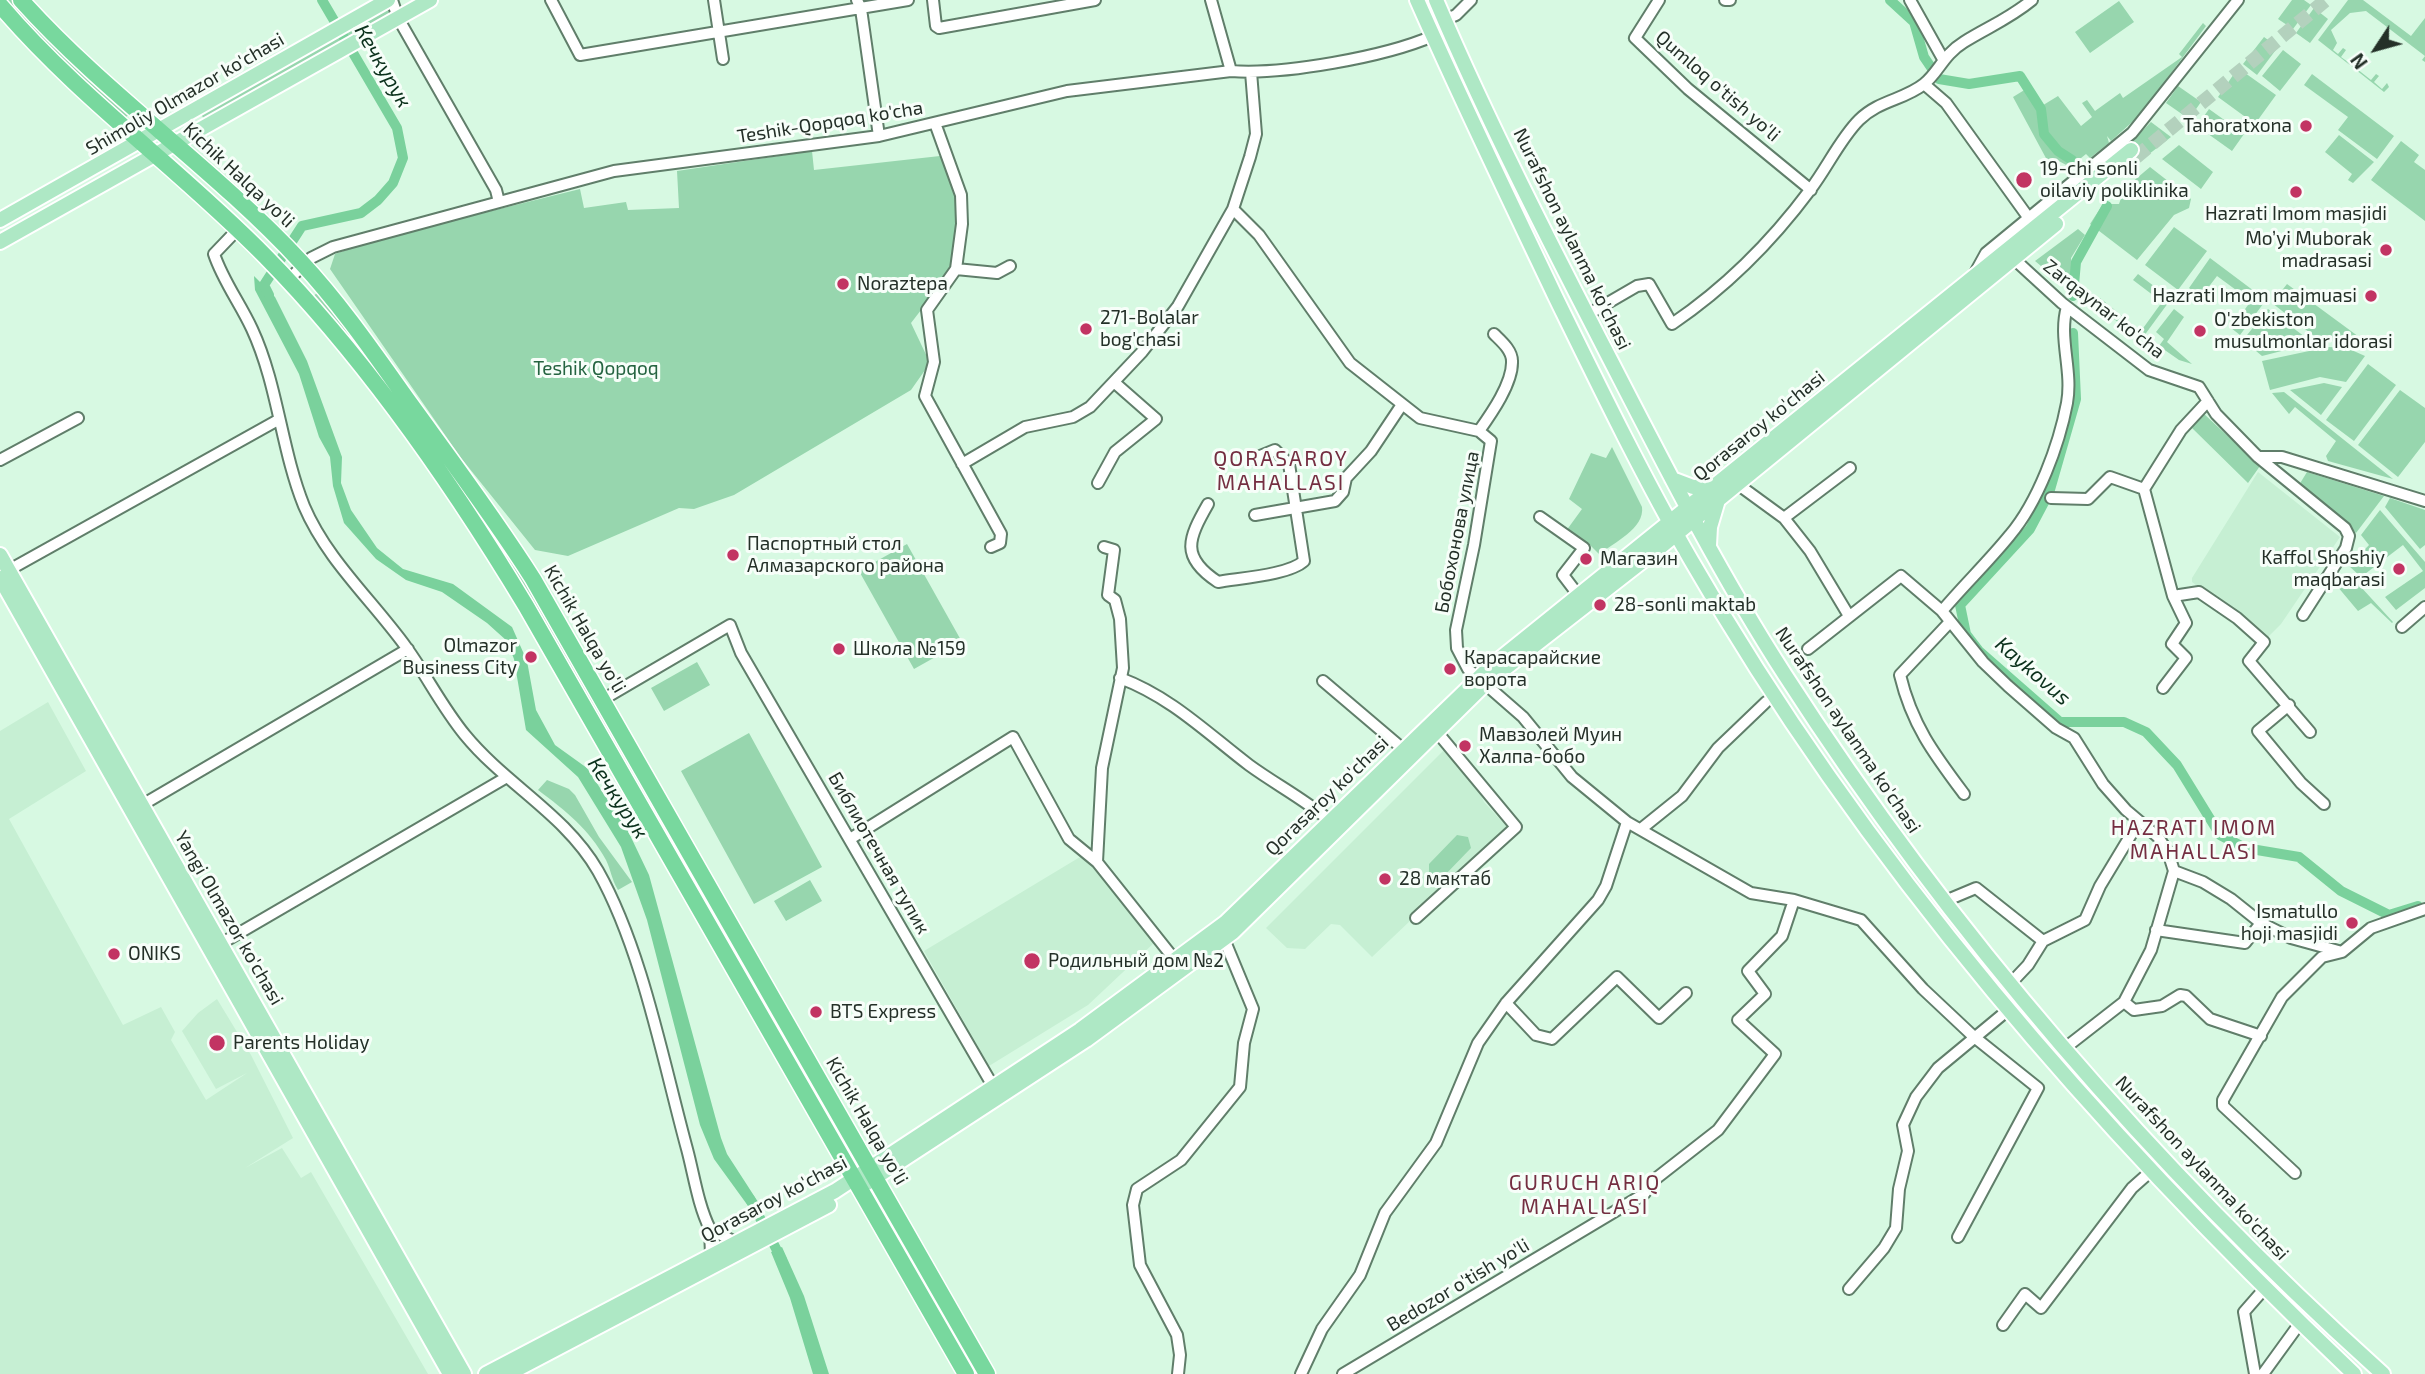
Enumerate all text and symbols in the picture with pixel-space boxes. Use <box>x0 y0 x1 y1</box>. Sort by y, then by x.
north arrow <box>2341 14 2411 84</box>
water label: Кечкурук <box>349 20 417 112</box>
street label: Qumloq o'tish yo'li <box>1651 26 1785 146</box>
street label: Shimoliy Olmazor ko'chasi <box>82 28 288 160</box>
text: N <box>2345 49 2372 74</box>
street label: Teshik-Qopqoq ko'cha <box>736 96 924 148</box>
place label: Tahoratxona <box>2183 115 2292 137</box>
street label: Kichik Halqa yo'li <box>179 118 299 232</box>
marker: Tahoratxona <box>2298 118 2314 134</box>
street label: Nurafshon aylanma ko'chasi <box>1508 124 1636 354</box>
place label: 19-chi sonli oilaviy poliklinika <box>2040 158 2189 202</box>
marker: 19-chi sonli oilaviy poliklinika <box>2014 170 2034 190</box>
marker: Hazrati Imom masjidi <box>2288 184 2304 200</box>
place label: Hazrati Imom masjidi <box>2205 203 2387 225</box>
place label: Mo’yi Muborak madrasasi <box>2245 228 2372 272</box>
marker: Mo’yi Muborak madrasasi <box>2378 242 2394 258</box>
street label: Zarqaynar ko'cha <box>2039 255 2169 363</box>
place label: Noraztepa <box>857 273 948 295</box>
marker: Noraztepa <box>835 276 851 292</box>
place label: Hazrati Imom majmuasi <box>2153 285 2357 307</box>
marker: Hazrati Imom majmuasi <box>2363 288 2379 304</box>
place label: 271-Bolalar bog'chasi <box>1100 307 1199 351</box>
place label: O'zbekiston musulmonlar idorasi <box>2214 309 2393 353</box>
marker: 271-Bolalar bog'chasi <box>1078 321 1094 337</box>
marker: O'zbekiston musulmonlar idorasi <box>2192 323 2208 339</box>
park label: Teshik Qopqoq <box>533 358 659 380</box>
street label: Qorasaroy ko'chasi <box>1689 366 1829 486</box>
district label: QORASAROY MAHALLASI <box>1214 446 1348 496</box>
street label: Бобохонова улица <box>1430 449 1484 615</box>
place label: Паспортный стол Алмазарского района <box>747 533 944 577</box>
marker: Паспортный стол Алмазарского района <box>725 547 741 563</box>
place label: Kaffol Shoshiy maqbarasi <box>2261 547 2385 591</box>
place label: Магазин <box>1600 548 1678 570</box>
marker: Магазин <box>1578 551 1594 567</box>
street label: Kichik Halqa yo'li <box>539 561 631 697</box>
marker: Kaffol Shoshiy maqbarasi <box>2391 561 2407 577</box>
place label: 28-sonli maktab <box>1614 594 1756 616</box>
marker: 28-sonli maktab <box>1592 597 1608 613</box>
street label: Nurafshon aylanma ko'chasi <box>1770 623 1926 837</box>
water label: Kaykovus <box>1990 631 2076 711</box>
place label: Olmazor Business City <box>402 635 517 679</box>
place label: Школа №159 <box>853 638 966 660</box>
marker: Школа №159 <box>831 641 847 657</box>
place label: Карасарайские ворота <box>1464 647 1601 691</box>
marker: Olmazor Business City <box>523 649 539 665</box>
marker: Карасарайские ворота <box>1442 661 1458 677</box>
place label: Мавзолей Муин Халпа-бобо <box>1479 724 1622 768</box>
street label: Qorasaroy ko'chasi <box>1261 731 1393 861</box>
marker: Мавзолей Муин Халпа-бобо <box>1457 738 1473 754</box>
water label: Кечкурук <box>582 753 654 843</box>
street label: Библиотечная тупик <box>823 768 935 938</box>
district label: HAZRATI IMOM MAHALLASI <box>2112 815 2276 865</box>
street label: Yangi Olmazor ko'chasi <box>170 827 288 1009</box>
place label: 28 мактаб <box>1399 868 1491 890</box>
marker: 28 мактаб <box>1377 871 1393 887</box>
place label: Ismatullo hoji masjidi <box>2241 901 2338 945</box>
marker: Ismatullo hoji masjidi <box>2344 915 2360 931</box>
place label: ONIKS <box>128 943 181 965</box>
marker: ONIKS <box>106 946 122 962</box>
place label: Родильный дом №2 <box>1048 950 1224 972</box>
marker: Родильный дом №2 <box>1022 951 1042 971</box>
place label: BTS Express <box>830 1001 936 1023</box>
marker: BTS Express <box>808 1004 824 1020</box>
place label: Parents Holiday <box>233 1032 370 1054</box>
marker: Parents Holiday <box>207 1033 227 1053</box>
street label: Kichik Halqa yo'li <box>821 1053 913 1189</box>
street label: Nurafshon aylanma ko'chasi <box>2111 1071 2293 1265</box>
street label: Qorasaroy ko'chasi <box>697 1151 851 1247</box>
district label: GURUCH ARIQ MAHALLASI <box>1510 1170 1660 1220</box>
street label: Bedozor o'tish yo'li <box>1383 1234 1533 1336</box>

